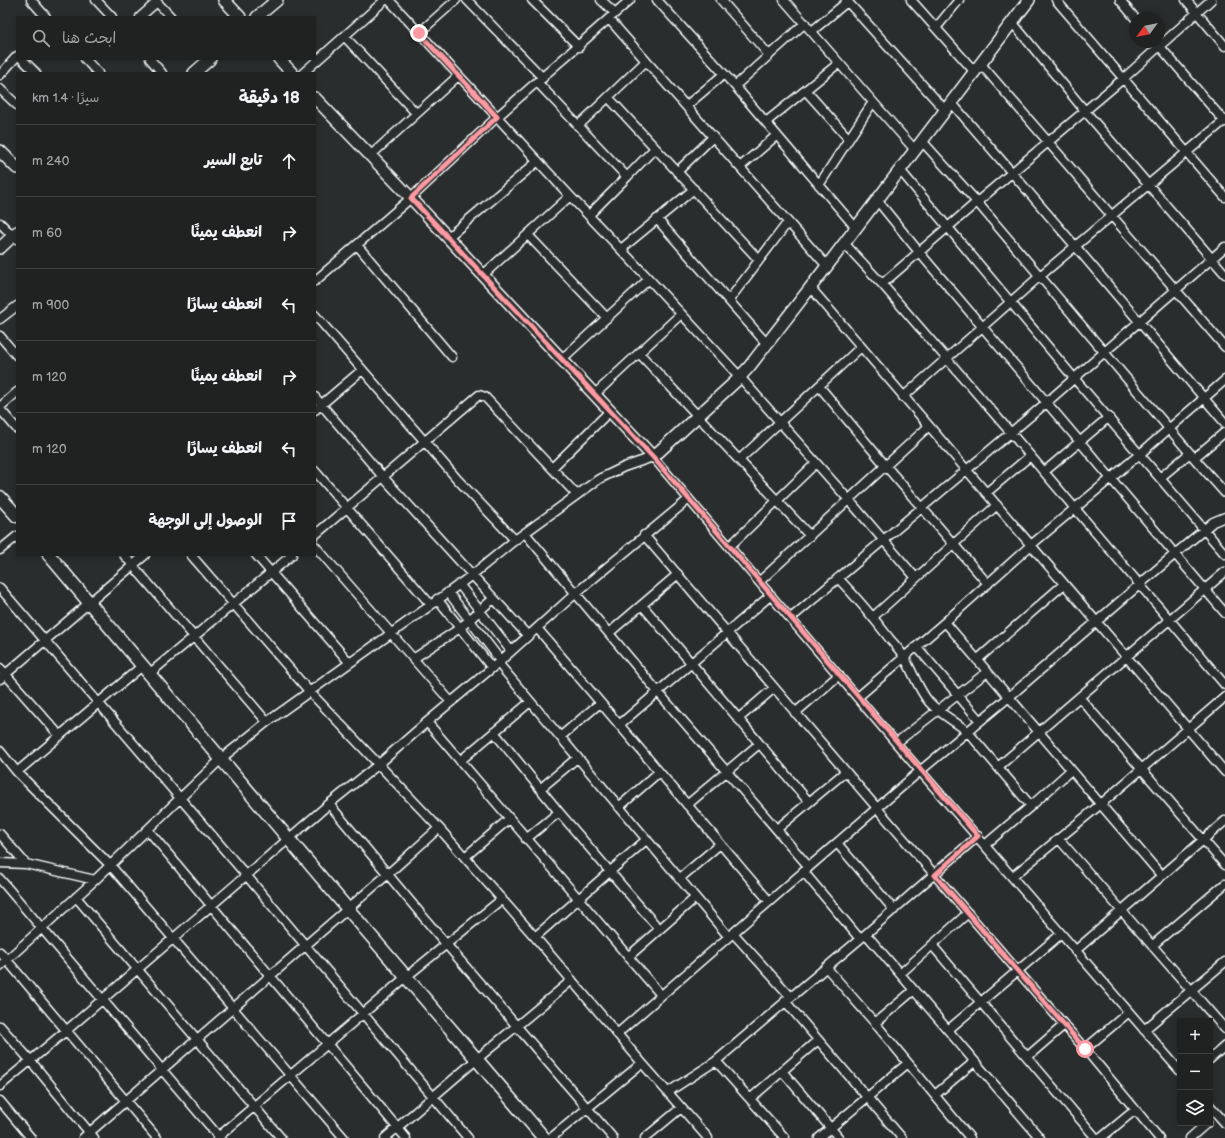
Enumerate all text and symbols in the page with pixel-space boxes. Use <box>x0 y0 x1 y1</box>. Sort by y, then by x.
north arrow <box>1129 12 1165 48</box>
search box <box>16 16 316 60</box>
route end <box>410 24 428 42</box>
icon: search <box>30 27 52 49</box>
text: ابحث هنا <box>62 29 116 48</box>
text: 18 دقيقة <box>239 88 300 108</box>
text: سيرًا · 1.4 km <box>32 90 99 106</box>
icon: ahead <box>278 150 300 172</box>
text: تابع السير <box>204 151 262 170</box>
text: 240 m <box>32 153 69 169</box>
icon: right <box>278 222 300 244</box>
text: انعطف يمينًا <box>191 223 262 242</box>
text: 60 m <box>32 225 62 241</box>
icon: left <box>278 294 300 316</box>
text: انعطف يسارًا <box>187 295 262 314</box>
text: 900 m <box>32 297 69 313</box>
icon: right <box>278 366 300 388</box>
text: انعطف يمينًا <box>191 367 262 386</box>
text: 120 m <box>32 369 67 385</box>
icon: left <box>278 438 300 460</box>
text: انعطف يسارًا <box>187 439 262 458</box>
text: 120 m <box>32 441 67 457</box>
icon: arrive <box>278 510 300 532</box>
text: الوصول إلى الوجهة <box>148 511 262 530</box>
map controls <box>1177 1018 1213 1126</box>
button: + <box>1177 1018 1213 1054</box>
route start <box>1076 1040 1094 1058</box>
button: − <box>1177 1054 1213 1090</box>
button: layers <box>1177 1090 1213 1126</box>

